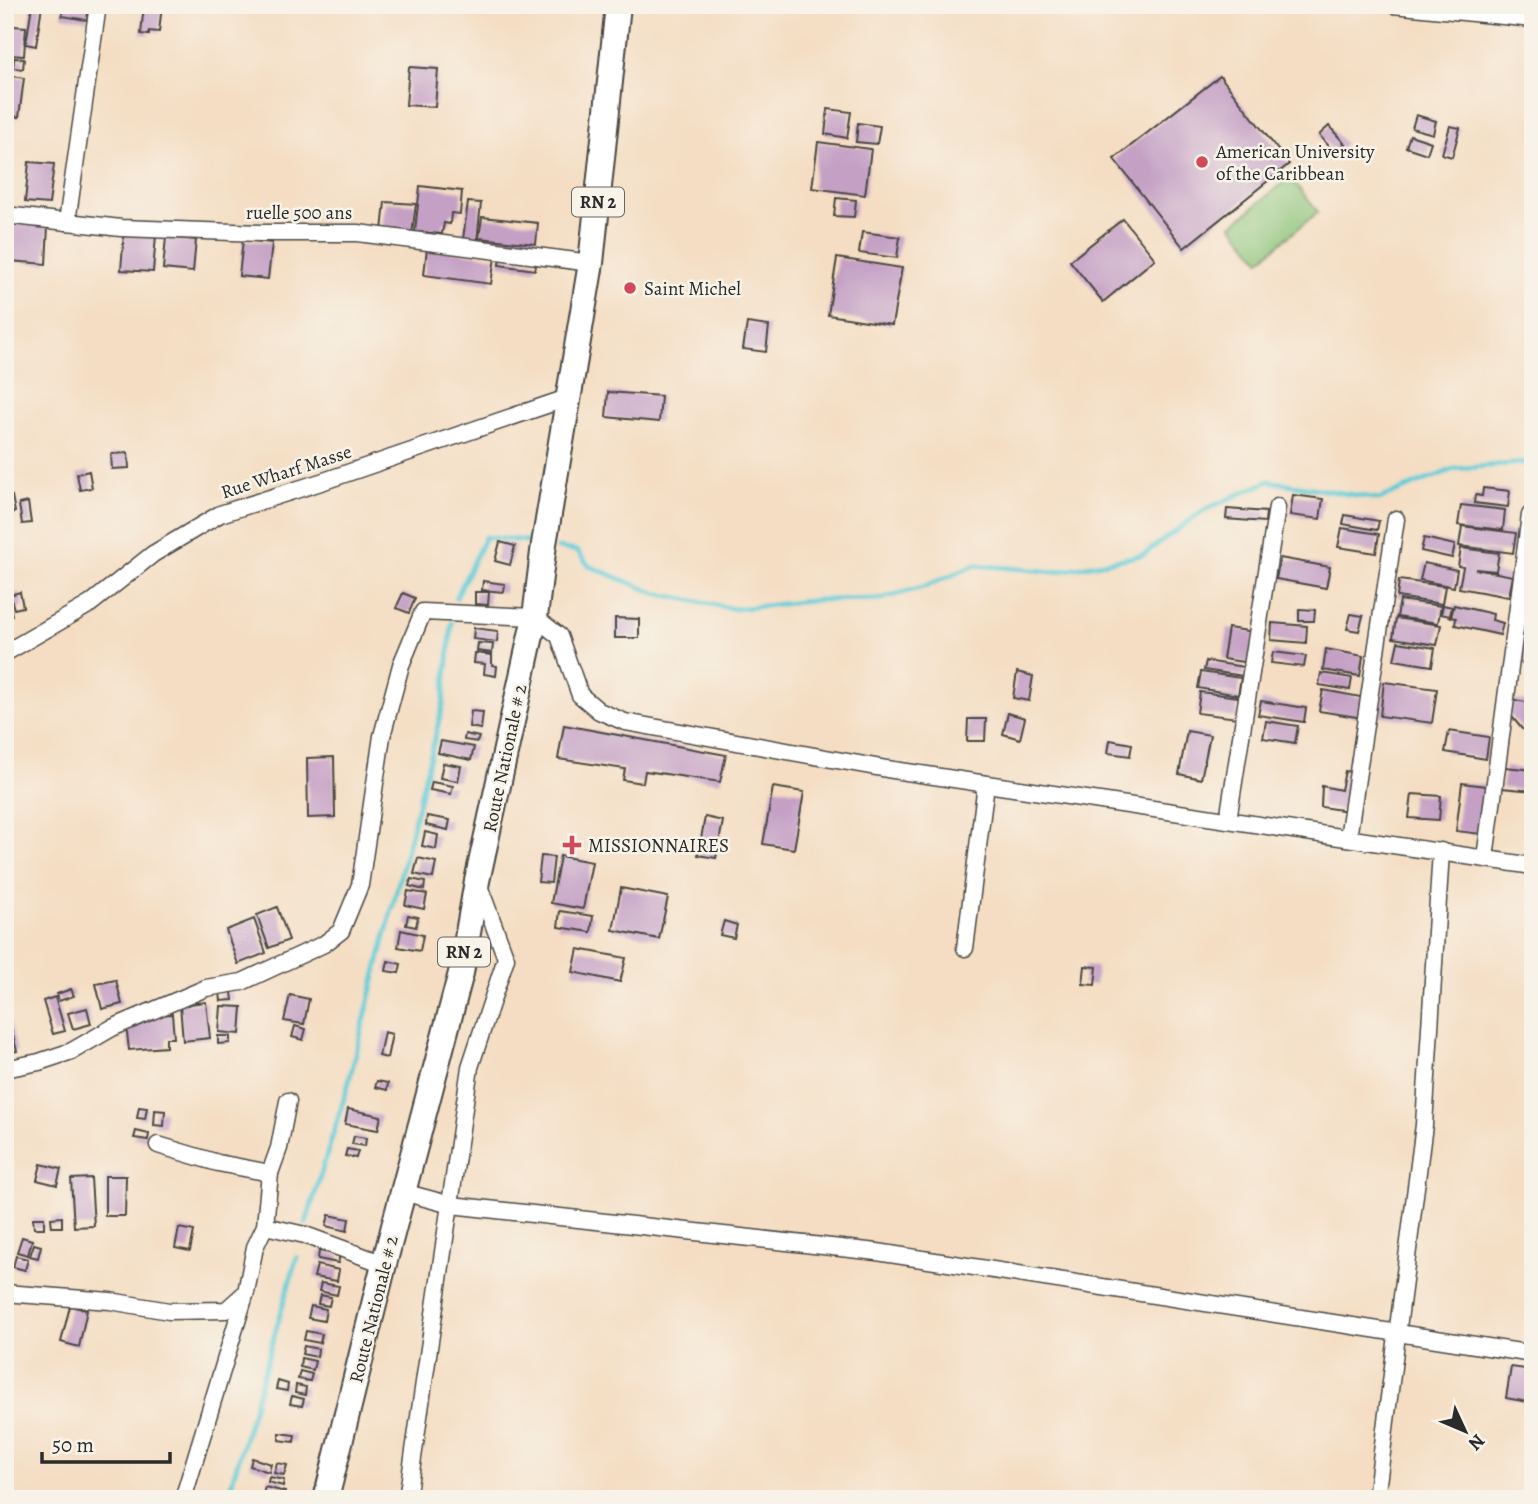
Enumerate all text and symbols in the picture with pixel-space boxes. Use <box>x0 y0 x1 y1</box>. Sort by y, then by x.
place label: American University of the Caribbean <box>1215 139 1375 187</box>
marker: American University of the Caribbean <box>1194 154 1210 170</box>
road number: RN 2 <box>572 188 624 216</box>
street label: ruelle 500 ans <box>246 200 352 226</box>
place label: Saint Michel <box>644 276 741 302</box>
marker: Saint Michel <box>622 280 638 296</box>
street label: Rue Wharf Masse <box>218 439 355 505</box>
street label: Route Nationale # 2 <box>477 682 533 835</box>
place label: MISSIONNAIRES <box>588 833 729 859</box>
marker: MISSIONNAIRES <box>562 835 582 855</box>
road number: RN 2 <box>438 937 490 967</box>
street label: Route Nationale # 2 <box>343 1233 405 1386</box>
north arrow <box>1430 1396 1500 1466</box>
scale bar <box>42 1420 170 1464</box>
text: N <box>1462 1428 1491 1456</box>
text: 50 m <box>52 1431 94 1459</box>

